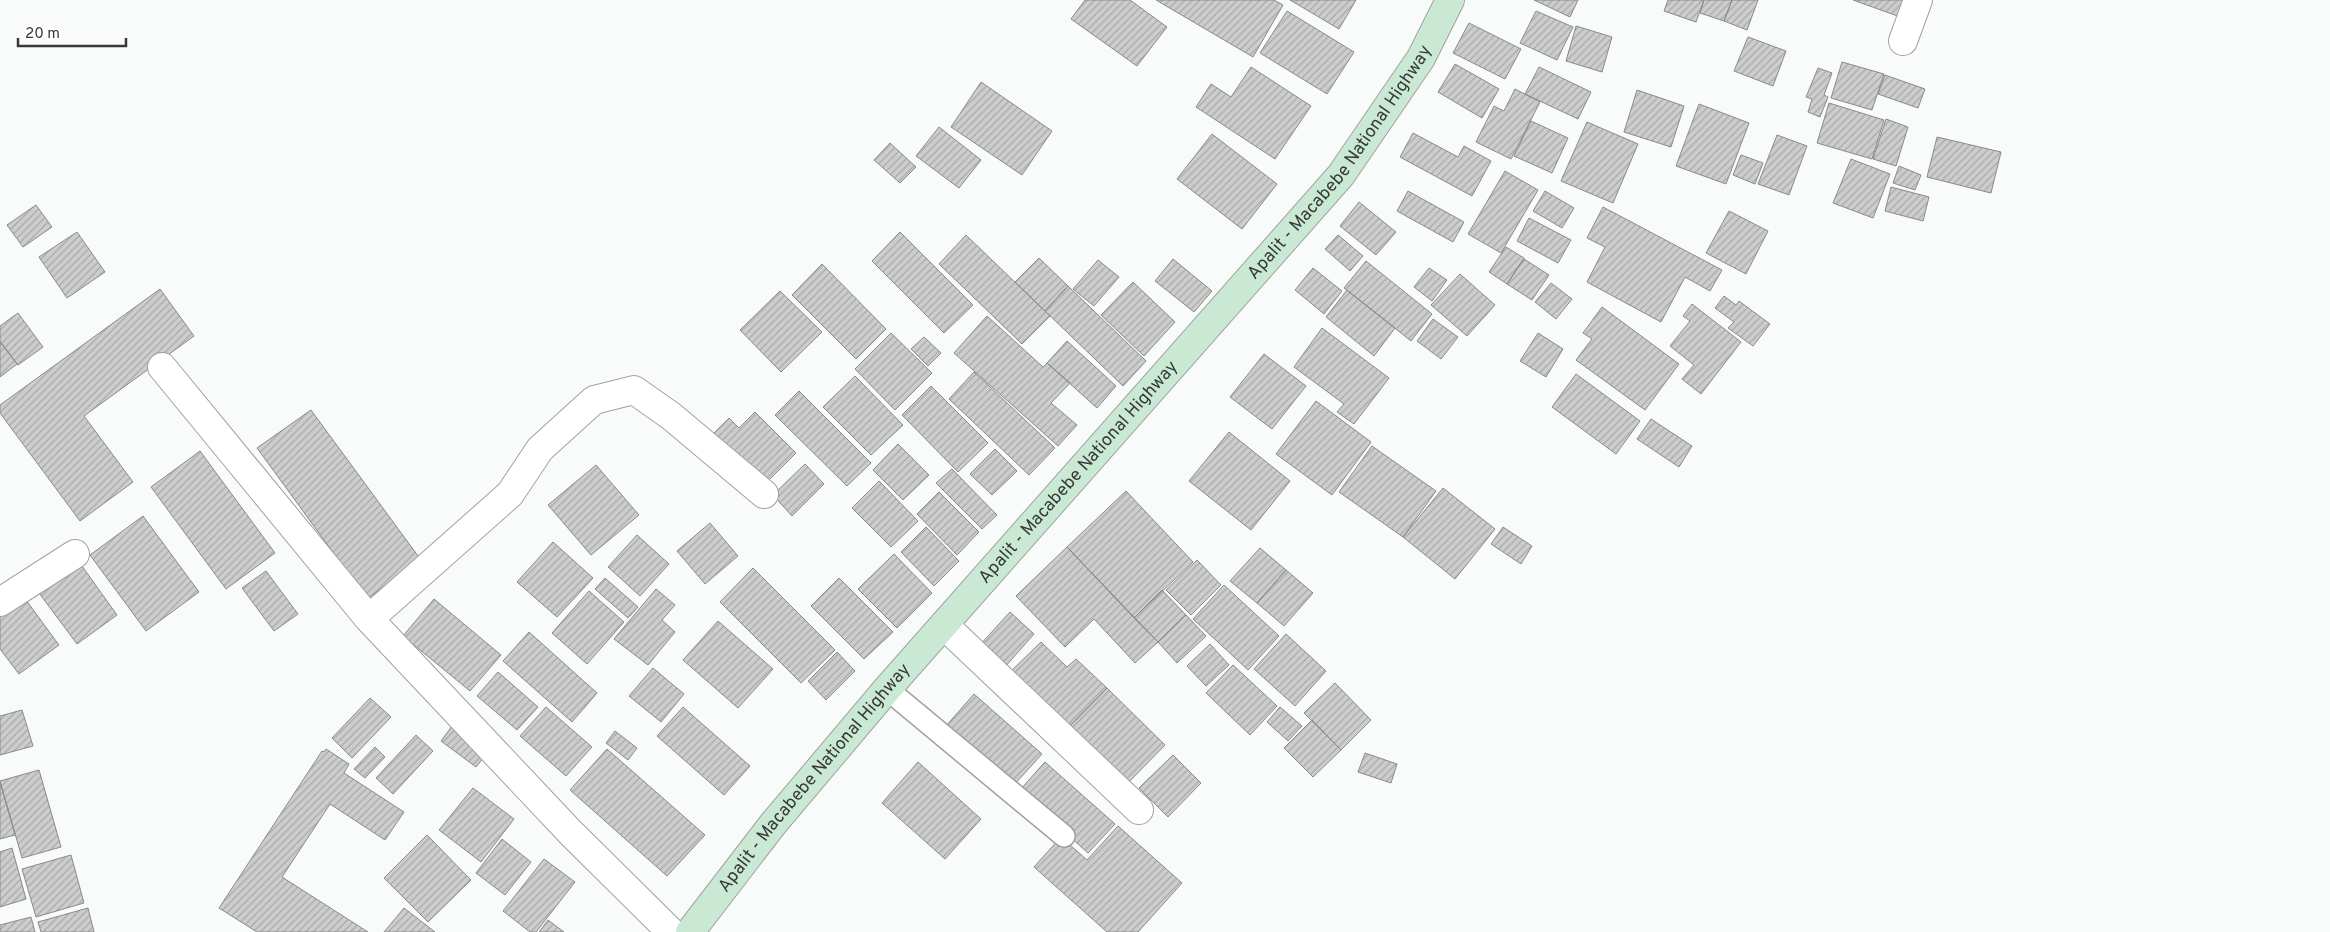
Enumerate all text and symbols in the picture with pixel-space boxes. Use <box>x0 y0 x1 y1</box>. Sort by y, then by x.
scale bar <box>18 15 125 47</box>
text: 20 m <box>25 25 60 44</box>
street label: Apalit - Macabebe National Highway <box>1242 41 1437 284</box>
street label: Apalit - Macabebe National Highway <box>974 356 1183 589</box>
street label: Apalit - Macabebe National Highway <box>713 659 916 897</box>

